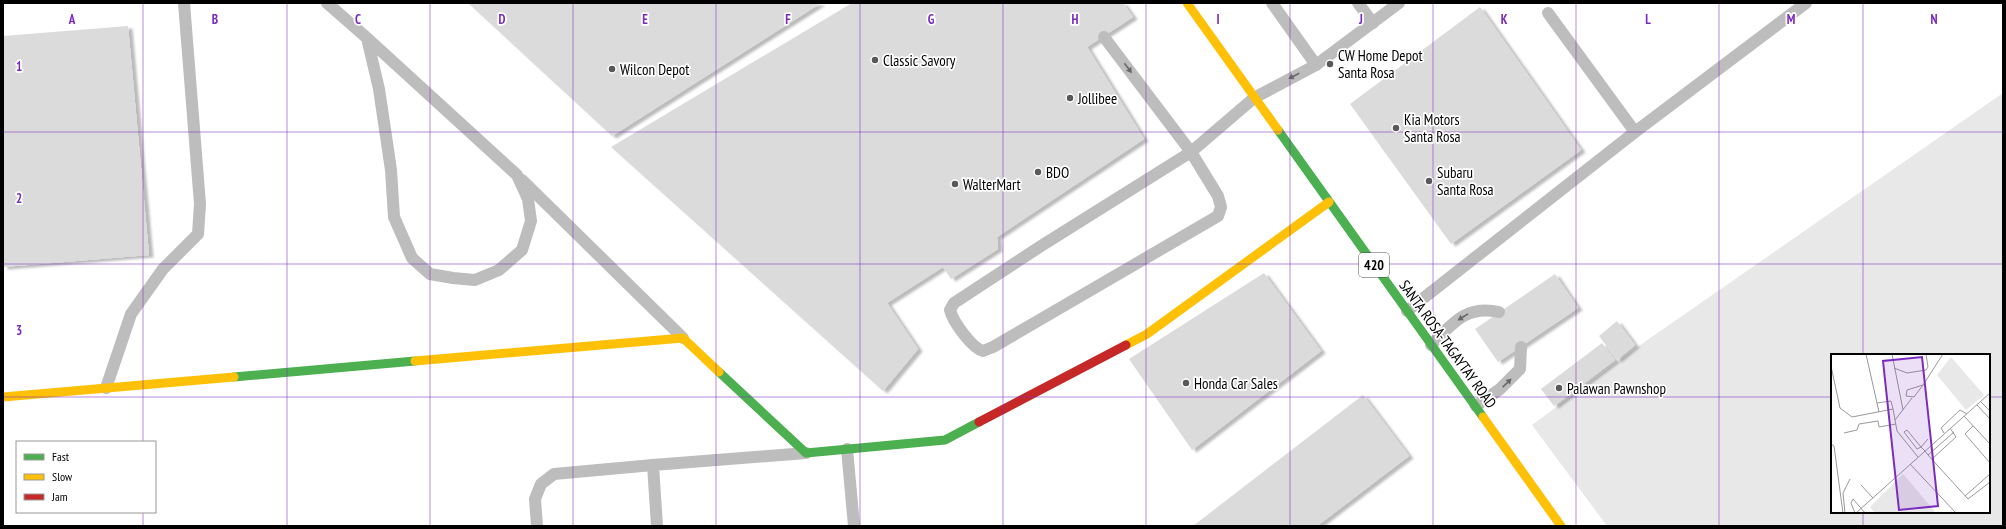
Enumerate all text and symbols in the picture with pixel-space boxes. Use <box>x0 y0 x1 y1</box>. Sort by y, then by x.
text: A <box>68 11 76 28</box>
text: B <box>212 11 218 28</box>
text: C <box>355 11 361 28</box>
text: D <box>499 11 506 28</box>
text: E <box>642 11 648 28</box>
text: F <box>785 11 791 28</box>
text: G <box>928 11 935 28</box>
text: H <box>1072 11 1079 28</box>
text: I <box>1216 11 1220 28</box>
text: J <box>1358 11 1363 28</box>
text: K <box>1501 11 1508 28</box>
text: L <box>1645 11 1651 28</box>
text: M <box>1787 11 1796 28</box>
text: N <box>1930 11 1938 28</box>
place label: CW Home Depot Santa Rosa <box>1338 46 1423 82</box>
place label: Classic Savory <box>883 51 956 70</box>
marker: Classic Savory <box>870 55 880 65</box>
text: 1 <box>16 58 22 75</box>
marker: CW Home Depot Santa Rosa <box>1325 59 1335 69</box>
place label: Wilcon Depot <box>620 60 689 79</box>
one-way arrow <box>1123 62 1132 73</box>
marker: Wilcon Depot <box>607 64 617 74</box>
one-way arrow <box>1288 73 1300 80</box>
place label: Jollibee <box>1077 89 1117 108</box>
marker: Jollibee <box>1065 93 1075 103</box>
place label: Kia Motors Santa Rosa <box>1404 110 1460 146</box>
marker: Kia Motors Santa Rosa <box>1391 123 1401 133</box>
place label: BDO <box>1046 163 1069 182</box>
place label: Subaru Santa Rosa <box>1437 163 1493 199</box>
marker: BDO <box>1033 167 1043 177</box>
place label: WalterMart <box>963 175 1021 194</box>
marker: Subaru Santa Rosa <box>1424 176 1434 186</box>
marker: WalterMart <box>950 179 960 189</box>
text: 2 <box>16 190 22 207</box>
road number: 420 <box>1359 253 1389 277</box>
street label: SANTA ROSA-TAGAYTAY ROAD <box>1395 276 1501 412</box>
one-way arrow <box>1458 313 1468 321</box>
text: 3 <box>16 322 22 339</box>
inset map <box>1831 354 1990 513</box>
place label: Honda Car Sales <box>1194 374 1278 393</box>
marker: Honda Car Sales <box>1181 378 1191 388</box>
one-way arrow <box>1502 378 1512 387</box>
place label: Palawan Pawnshop <box>1567 379 1666 398</box>
marker: Palawan Pawnshop <box>1554 383 1564 393</box>
legend <box>16 441 156 513</box>
text: Fast <box>52 449 70 464</box>
text: Slow <box>52 469 73 484</box>
text: Jam <box>51 489 68 504</box>

